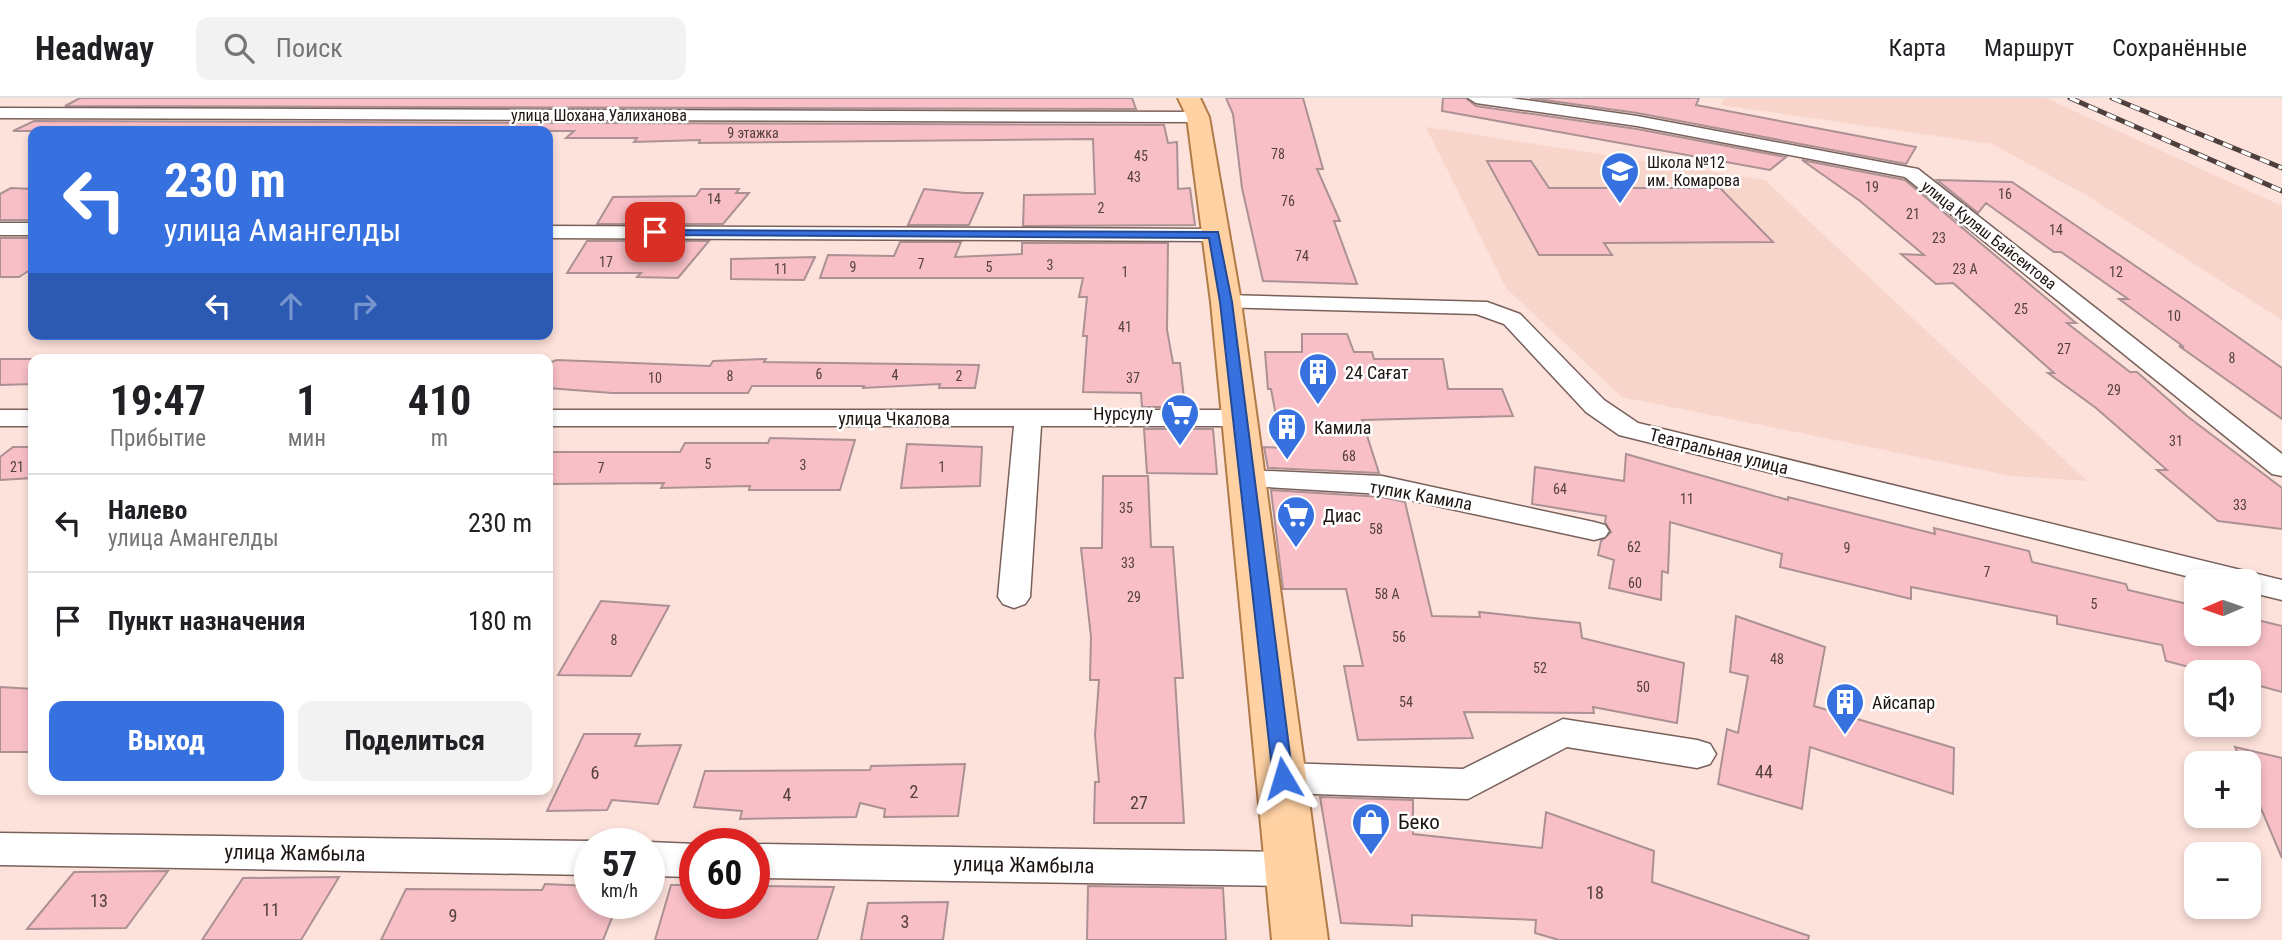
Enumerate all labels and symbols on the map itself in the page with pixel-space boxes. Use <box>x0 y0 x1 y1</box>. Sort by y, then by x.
street label: улица Шохана Уалиханова <box>511 106 687 125</box>
house number: 9 этажка <box>727 125 779 141</box>
house number: 78 <box>1271 146 1285 162</box>
house number: 45 <box>1134 148 1148 164</box>
school or university icon: Школа №12 им. Комарова <box>1599 150 1641 205</box>
place label: Школа №12 им. Комарова <box>1647 153 1740 190</box>
house number: 43 <box>1127 169 1141 185</box>
street label: улица Куляш Байсеитова <box>1918 176 2060 294</box>
house number: 19 <box>1865 179 1879 195</box>
house number: 16 <box>1998 186 2012 202</box>
house number: 14 <box>707 191 721 207</box>
house number: 76 <box>1281 193 1295 209</box>
house number: 2 <box>1098 200 1105 216</box>
pin <box>625 202 685 262</box>
house number: 21 <box>1906 206 1920 222</box>
house number: 14 <box>2049 222 2063 238</box>
house number: 23 <box>1932 230 1946 246</box>
house number: 74 <box>1295 248 1309 264</box>
house number: 17 <box>599 254 613 270</box>
house number: 7 <box>918 256 925 272</box>
house number: 3 <box>1047 257 1053 273</box>
house number: 9 <box>850 259 856 275</box>
house number: 5 <box>986 259 993 275</box>
house number: 11 <box>774 261 788 277</box>
house number: 23 А <box>1952 261 1978 277</box>
house number: 1 <box>1122 264 1128 280</box>
house number: 12 <box>2109 264 2123 280</box>
house number: 25 <box>2014 301 2028 317</box>
house number: 10 <box>2167 308 2181 324</box>
house number: 41 <box>1118 319 1132 335</box>
house number: 27 <box>2057 341 2071 357</box>
house number: 8 <box>2229 350 2236 366</box>
building icon: 24 Сағат <box>1297 351 1339 406</box>
place label: 24 Сағат <box>1345 362 1409 383</box>
house number: 6 <box>816 366 823 382</box>
house number: 4 <box>892 367 899 383</box>
house number: 8 <box>727 368 734 384</box>
house number: 2 <box>956 368 963 384</box>
house number: 10 <box>648 370 662 386</box>
house number: 37 <box>1126 370 1140 386</box>
house number: 29 <box>2107 382 2121 398</box>
supermarket icon: Нурсулу <box>1159 392 1201 447</box>
place label: Нурсулу <box>1093 403 1154 424</box>
building icon: Камила <box>1266 406 1308 461</box>
street label: улица Чкалова <box>838 408 950 429</box>
place label: Камила <box>1314 417 1371 438</box>
street label: Театральная улица <box>1647 424 1791 478</box>
house number: 31 <box>2169 433 2183 449</box>
house number: 68 <box>1342 448 1356 464</box>
house number: 5 <box>705 456 712 472</box>
house number: 3 <box>800 457 806 473</box>
house number: 21 <box>10 459 24 475</box>
house number: 1 <box>939 459 945 475</box>
house number: 7 <box>598 460 605 476</box>
street label: тупик Камила <box>1368 476 1474 514</box>
house number: 64 <box>1553 481 1567 497</box>
house number: 11 <box>1680 491 1694 507</box>
supermarket icon: Диас <box>1275 494 1317 549</box>
house number: 33 <box>2233 497 2247 513</box>
house number: 35 <box>1119 500 1133 516</box>
place label: Диас <box>1323 505 1361 526</box>
house number: 58 <box>1369 521 1383 537</box>
house number: 62 <box>1627 539 1641 555</box>
house number: 9 <box>1844 540 1850 556</box>
house number: 33 <box>1121 555 1135 571</box>
house number: 7 <box>1984 564 1991 580</box>
north arrow <box>2184 569 2261 646</box>
house number: 60 <box>1628 575 1642 591</box>
house number: 58 А <box>1374 586 1400 602</box>
house number: 29 <box>1127 589 1141 605</box>
house number: 5 <box>2091 596 2098 612</box>
house number: 56 <box>1392 629 1406 645</box>
house number: 8 <box>611 632 618 648</box>
house number: 48 <box>1770 651 1784 667</box>
house number: 52 <box>1533 660 1547 676</box>
house number: 50 <box>1636 679 1650 695</box>
building icon: Айсапар <box>1824 681 1866 736</box>
place label: Айсапар <box>1872 692 1935 713</box>
house number: 54 <box>1399 694 1413 710</box>
position arrow <box>1246 741 1320 815</box>
house number: 44 <box>1755 761 1773 782</box>
house number: 6 <box>591 762 599 783</box>
house number: 2 <box>910 781 919 802</box>
house number: 4 <box>783 784 792 805</box>
house number: 27 <box>1130 792 1148 813</box>
shop icon: Беко <box>1350 801 1392 856</box>
place label: Беко <box>1398 810 1440 834</box>
speed limit sign: 60 <box>679 828 770 919</box>
street label: улица Жамбыла <box>224 840 366 866</box>
street label: улица Жамбыла <box>953 852 1095 878</box>
house number: 18 <box>1586 882 1604 903</box>
house number: 13 <box>90 890 108 911</box>
house number: 11 <box>262 899 280 920</box>
house number: 9 <box>449 905 457 926</box>
house number: 3 <box>901 911 909 932</box>

